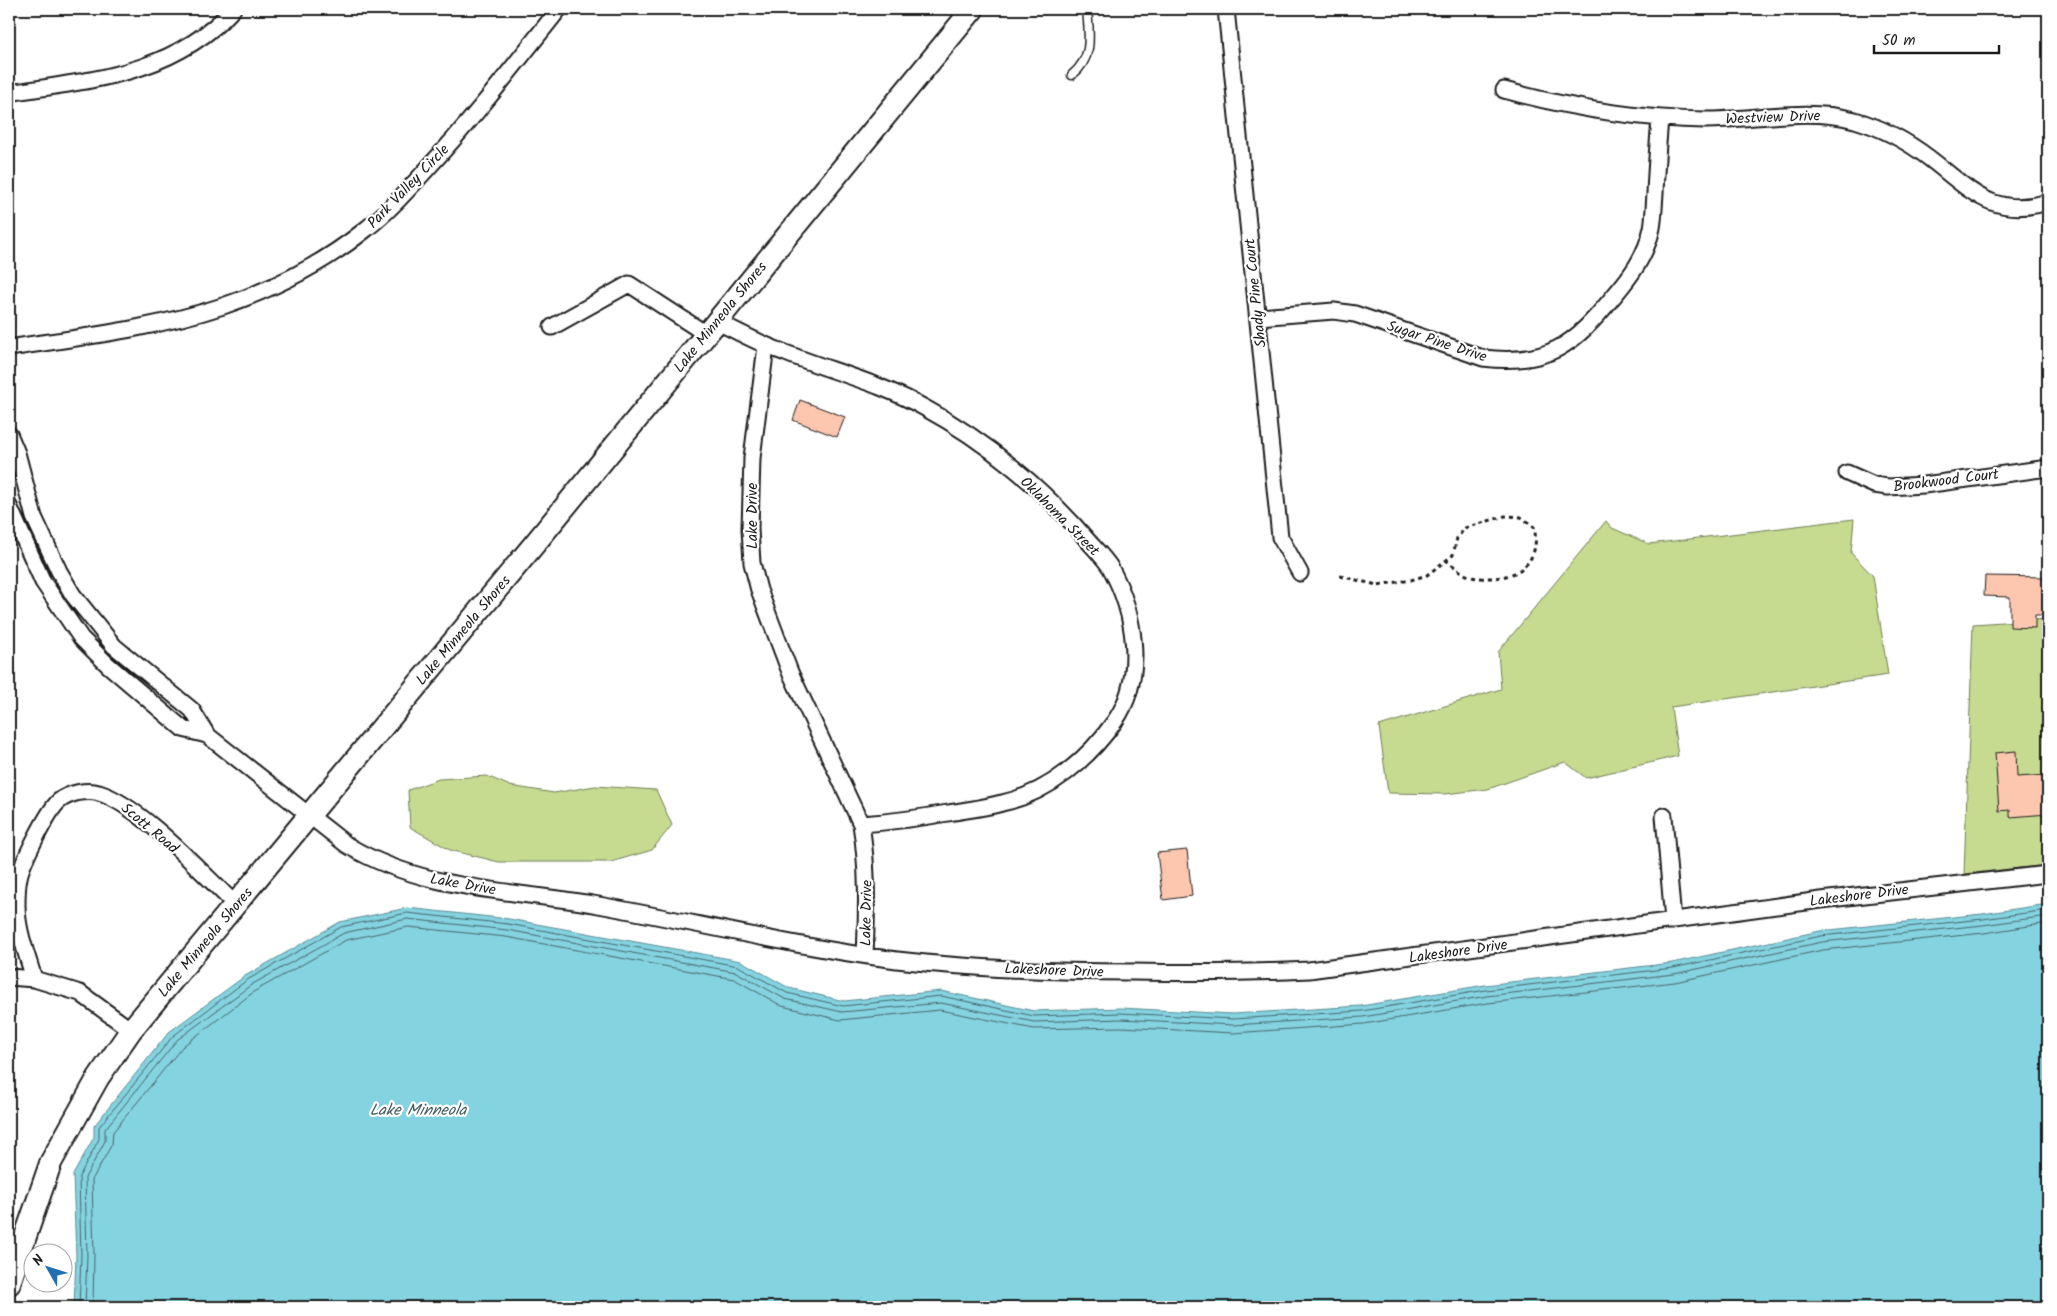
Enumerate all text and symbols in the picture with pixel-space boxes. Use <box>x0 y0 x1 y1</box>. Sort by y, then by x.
scale bar <box>1874 22 2000 54</box>
text: 50 m <box>1882 29 1916 53</box>
street label: Westview Drive <box>1725 104 1821 132</box>
street label: Park Valley Circle <box>362 139 456 235</box>
street label: Shady Pine Court <box>1238 237 1274 349</box>
street label: Lake Minneola Shores <box>668 256 774 379</box>
street label: Sugar Pine Drive <box>1383 314 1490 370</box>
street label: Brookwood Court <box>1892 463 2000 499</box>
street label: Oklahoma Street <box>1014 471 1105 562</box>
street label: Lake Drive <box>741 483 765 549</box>
street label: Lake Minneola Shores <box>410 570 518 691</box>
street label: Scott Road <box>115 797 184 861</box>
street label: Lake Drive <box>428 867 498 903</box>
street label: Lakeshore Drive <box>1808 878 1910 914</box>
street label: Lake Drive <box>854 879 880 946</box>
street label: Lake Minneola Shores <box>152 882 260 1003</box>
street label: Lakeshore Drive <box>1407 933 1509 971</box>
street label: Lakeshore Drive <box>1004 957 1104 985</box>
water label: Lake Minneola <box>370 1098 468 1123</box>
north arrow <box>22 1244 72 1294</box>
text: N <box>27 1250 50 1271</box>

